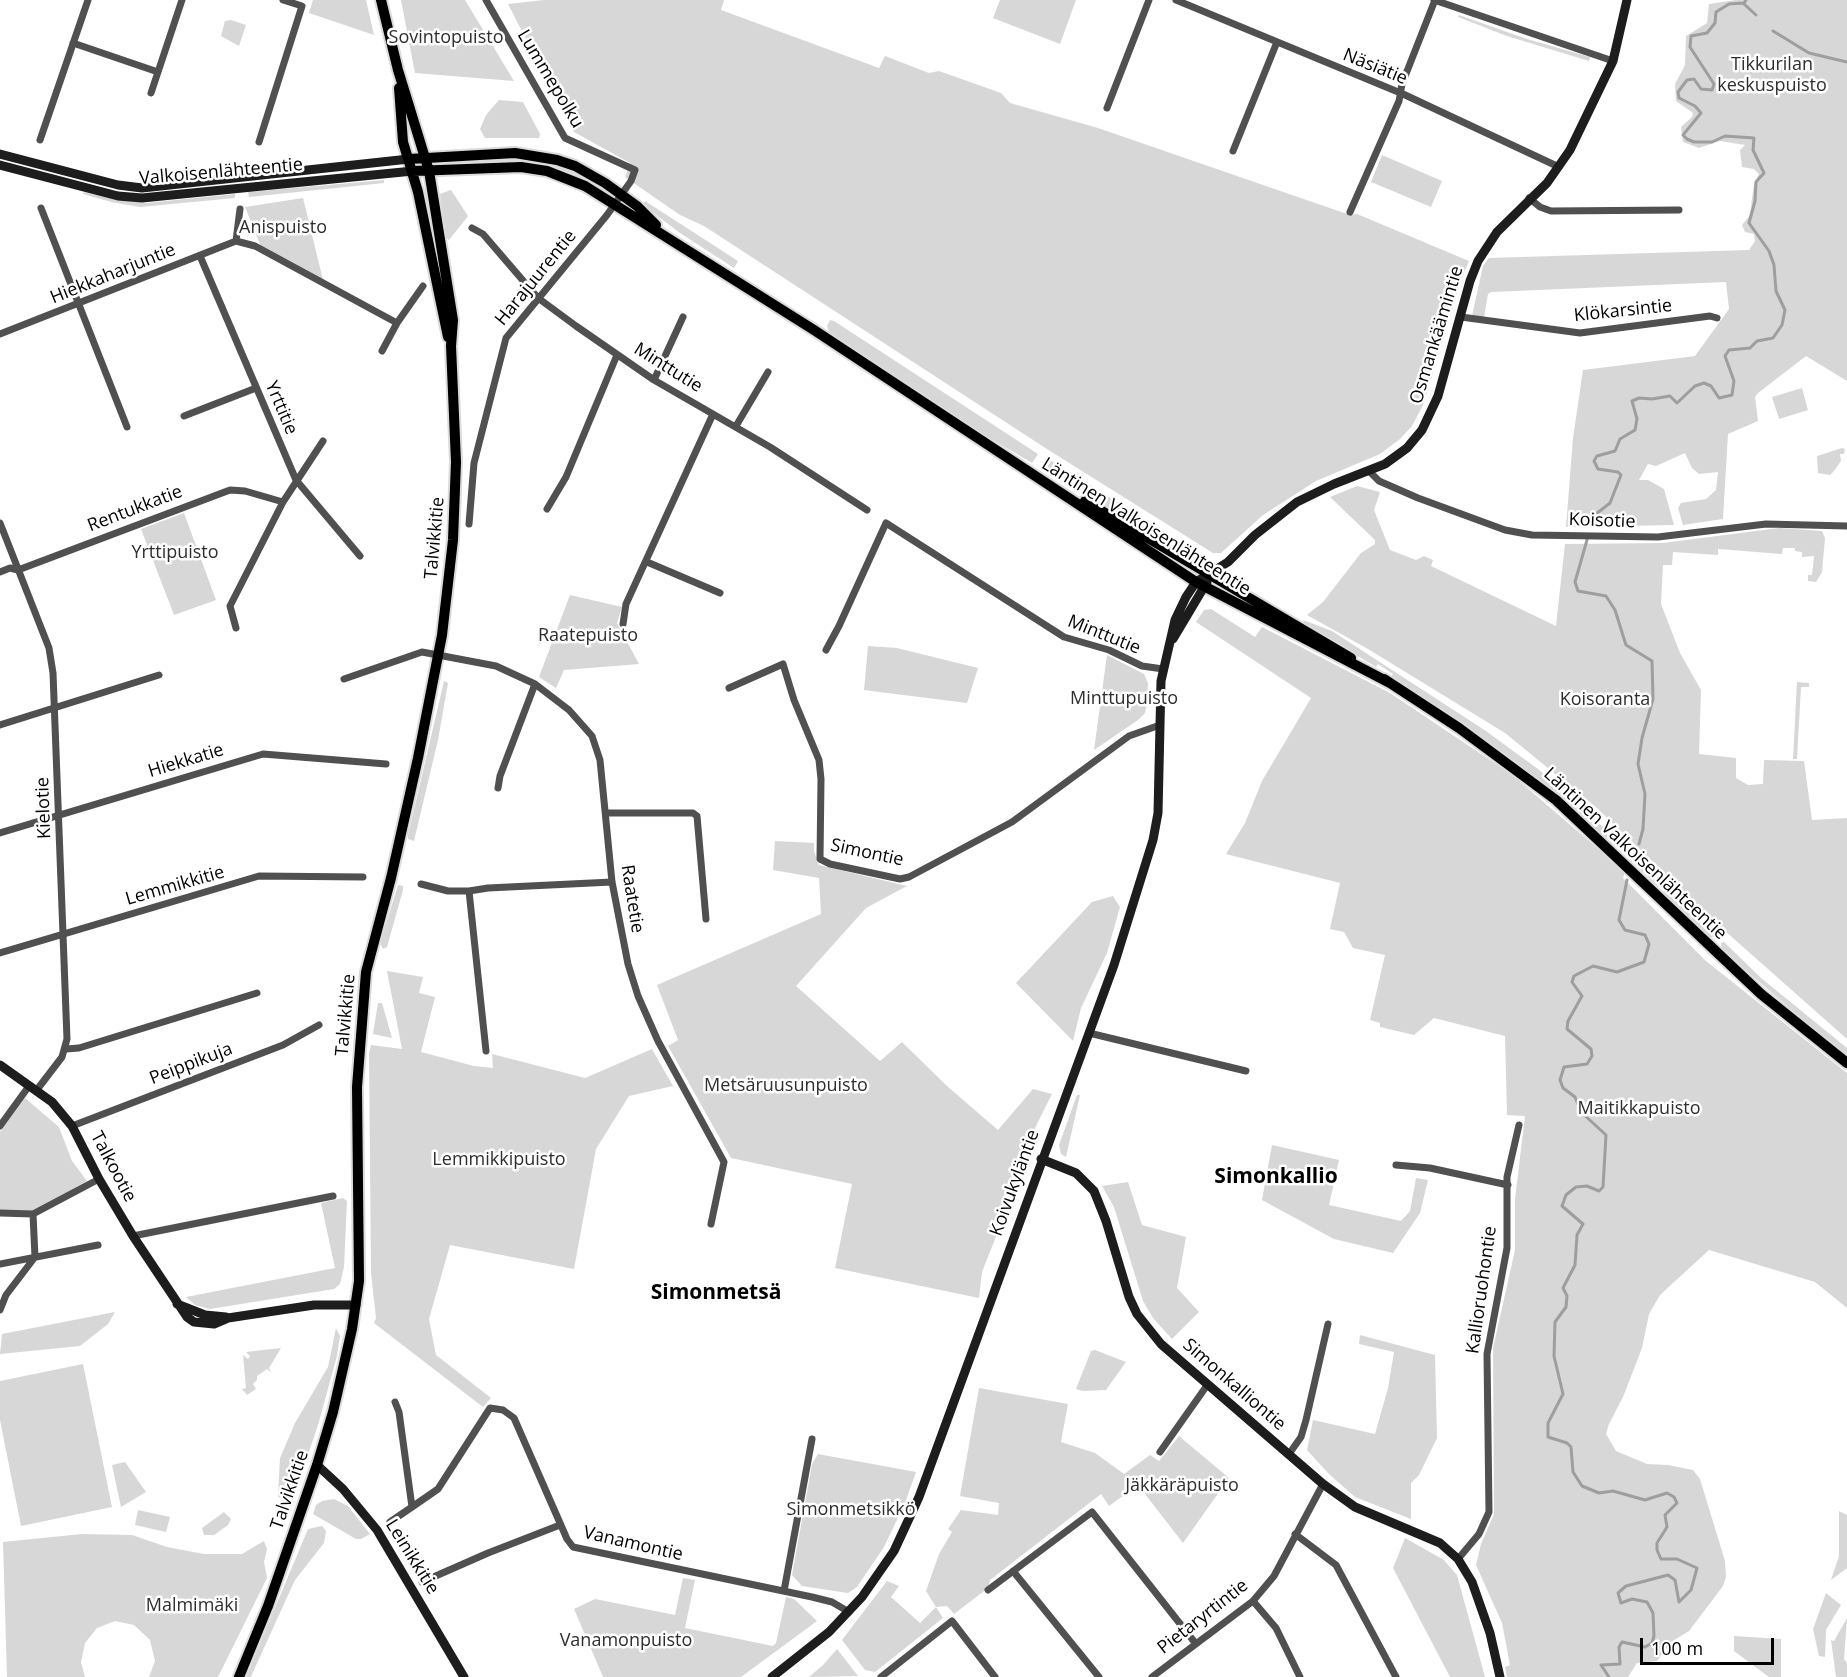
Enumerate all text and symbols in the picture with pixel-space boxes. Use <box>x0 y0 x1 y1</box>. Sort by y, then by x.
street label: Lummepolku <box>512 26 588 132</box>
park label: Sovintopuisto <box>389 27 503 49</box>
street label: Näsiätie <box>1340 44 1410 90</box>
park label: Tikkurilan keskuspuisto <box>1717 54 1827 97</box>
street label: Valkoisenlähteentie <box>138 154 304 190</box>
park label: Anispuisto <box>239 217 327 239</box>
street label: Harajuurentie <box>491 226 581 330</box>
street label: Hiekkaharjuntie <box>47 239 179 309</box>
street label: Osmankäämintie <box>1406 263 1468 407</box>
street label: Klökarsintie <box>1573 295 1673 327</box>
street label: Minttutie <box>630 339 706 397</box>
street label: Yrttitie <box>260 378 302 438</box>
street label: Läntinen Valkoisenlähteentie <box>1037 454 1255 600</box>
street label: Rentukkatie <box>85 481 185 537</box>
street label: Talvikkitie <box>421 496 449 580</box>
street label: Koisotie <box>1568 509 1636 533</box>
park label: Yrttipuisto <box>131 542 219 564</box>
street label: Minttutie <box>1064 611 1144 659</box>
park label: Raatepuisto <box>538 625 638 647</box>
park label: Minttupuisto <box>1070 688 1178 710</box>
park label: Koisoranta <box>1560 689 1650 711</box>
street label: Hiekkatie <box>146 739 226 783</box>
street label: Läntinen Valkoisenlähteentie <box>1539 763 1731 945</box>
street label: Kielotie <box>32 777 56 839</box>
street label: Simontie <box>829 835 905 871</box>
street label: Lemmikkitie <box>123 862 227 910</box>
street label: Raatetie <box>616 863 648 935</box>
street label: Talvikkitie <box>332 973 360 1057</box>
street label: Peippikuja <box>146 1038 236 1090</box>
park label: Metsäruusunpuisto <box>704 1075 868 1097</box>
park label: Maitikkapuisto <box>1577 1098 1701 1120</box>
street label: Koivukyläntie <box>986 1127 1044 1239</box>
street label: Talkootie <box>85 1128 141 1206</box>
park label: Lemmikkipuisto <box>432 1149 566 1171</box>
district label: Simonkallio <box>1214 1164 1338 1190</box>
street label: Kallioruohontie <box>1462 1225 1502 1355</box>
district label: Simonmetsä <box>651 1280 781 1306</box>
street label: Simonkalliontie <box>1178 1335 1290 1435</box>
street label: Talvikkitie <box>266 1447 314 1533</box>
park label: Jäkkäräpuisto <box>1125 1475 1239 1497</box>
park label: Simonmetsikkö <box>787 1499 915 1521</box>
street label: Leinikkitie <box>381 1516 443 1598</box>
street label: Vanamontie <box>581 1522 685 1566</box>
street label: Pietaryrtintie <box>1154 1575 1252 1659</box>
park label: Malmimäki <box>146 1595 238 1617</box>
scale bar <box>1643 1626 1776 1664</box>
park label: Vanamonpuisto <box>560 1630 692 1652</box>
text: 100 m <box>1651 1636 1703 1660</box>

